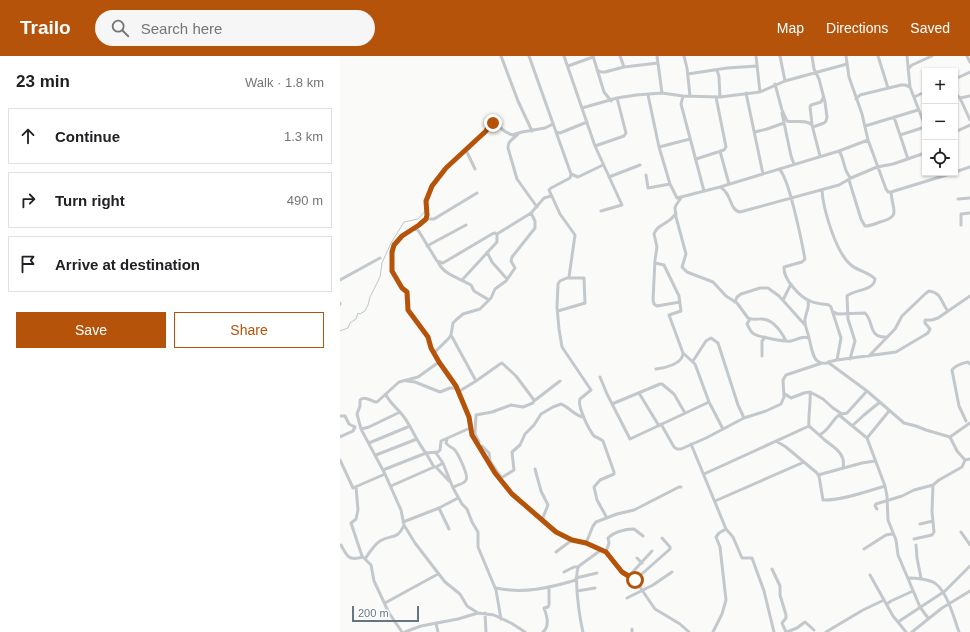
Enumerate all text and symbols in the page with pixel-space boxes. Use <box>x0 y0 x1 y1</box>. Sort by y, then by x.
search box <box>95 10 375 46</box>
text: Trailo <box>20 17 71 38</box>
icon: search <box>109 17 131 39</box>
text: Search here <box>141 20 222 37</box>
text: Map <box>777 20 804 36</box>
text: Directions <box>826 20 888 36</box>
text: Saved <box>910 20 950 36</box>
map controls <box>922 68 958 176</box>
button: + <box>922 68 958 104</box>
text: 23 min <box>16 72 70 91</box>
text: Walk · 1.8 km <box>245 75 324 90</box>
button: − <box>922 104 958 140</box>
route end <box>484 114 502 132</box>
icon: ahead <box>17 125 39 147</box>
text: Continue <box>55 128 120 145</box>
text: 1.3 km <box>284 129 323 144</box>
button: locate <box>922 140 958 176</box>
icon: right <box>17 189 39 211</box>
text: Turn right <box>55 192 125 209</box>
text: 490 m <box>287 193 323 208</box>
icon: arrive <box>17 253 39 275</box>
text: Arrive at destination <box>55 256 200 273</box>
button: Save <box>16 312 166 348</box>
button: Share <box>174 312 324 348</box>
route start <box>626 571 644 589</box>
scale bar <box>352 604 419 623</box>
text: 200 m <box>358 607 389 619</box>

